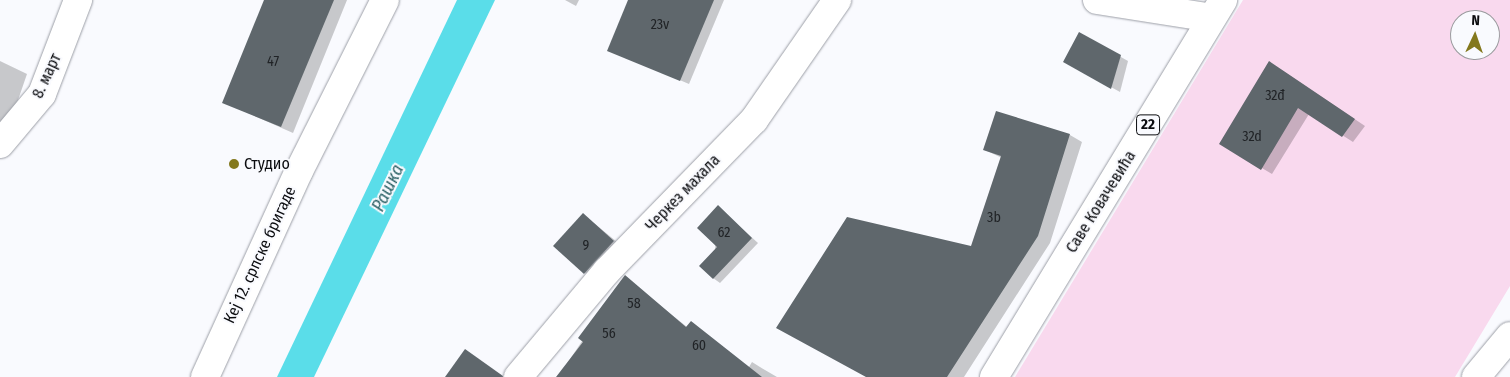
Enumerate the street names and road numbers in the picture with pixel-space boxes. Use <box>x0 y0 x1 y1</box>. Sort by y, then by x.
street label: 8. март <box>28 50 66 102</box>
road number: 22 <box>1136 112 1160 138</box>
street label: Саве Ковачевића <box>1062 147 1140 257</box>
street label: Черкез махала <box>642 151 724 235</box>
street label: Кеј 12. српске бригаде <box>220 183 300 327</box>

